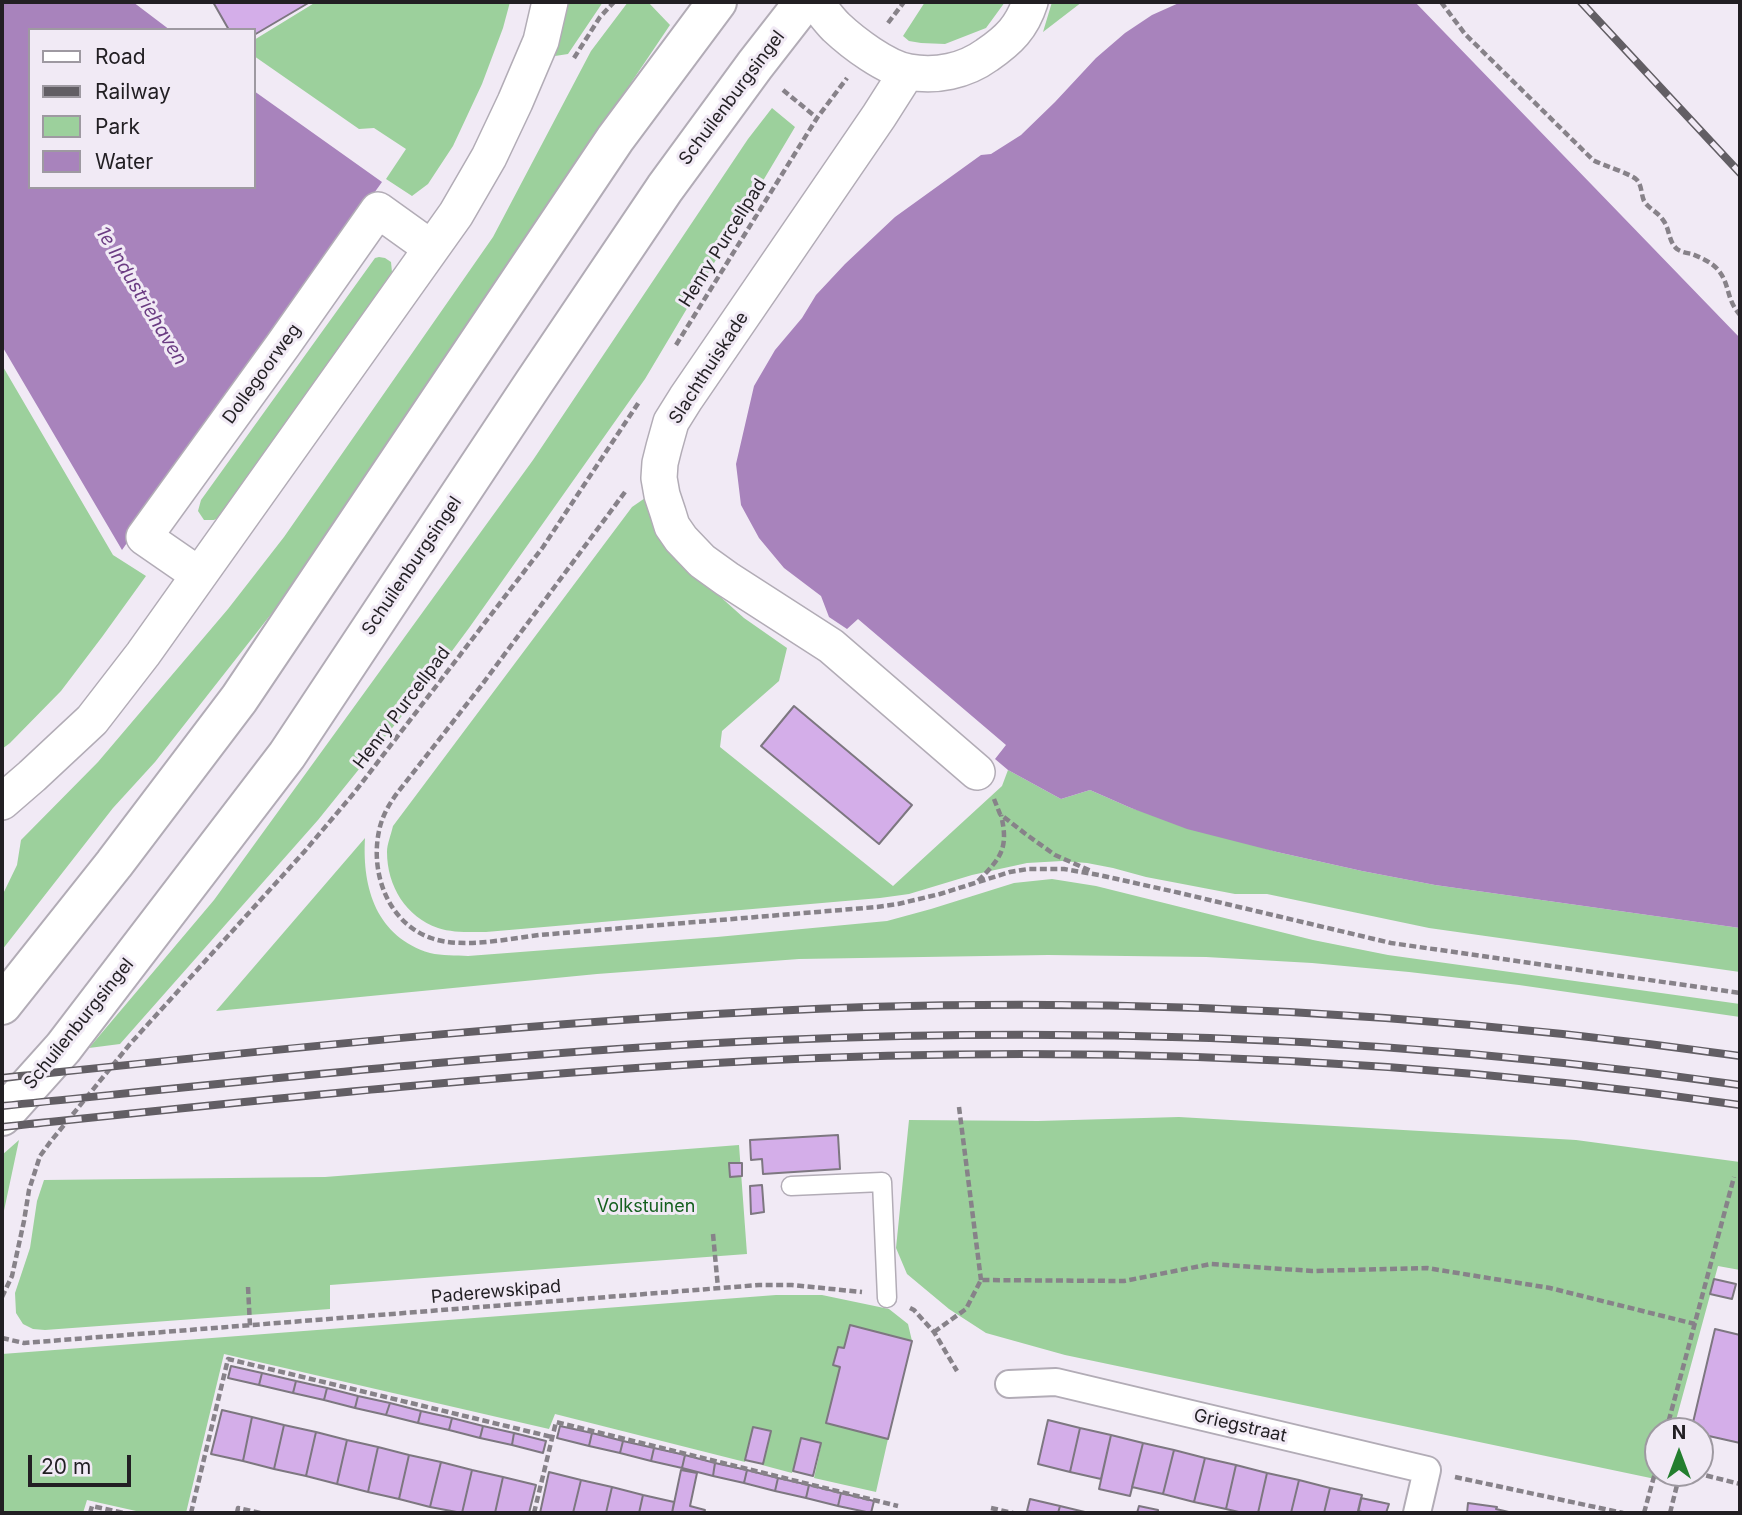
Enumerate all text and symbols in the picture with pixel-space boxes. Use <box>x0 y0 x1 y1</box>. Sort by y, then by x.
street label: Schuilenburgsingel <box>674 27 790 169</box>
legend <box>28 28 256 189</box>
text: Road <box>95 44 146 69</box>
text: Railway <box>95 79 171 104</box>
text: Park <box>95 114 140 139</box>
text: Water <box>95 149 153 174</box>
street label: Henry Purcellpad <box>675 175 771 311</box>
water label: 1e Industriehaven <box>91 223 191 369</box>
street label: Slachthuiskade <box>665 308 753 428</box>
street label: Dollegoorweg <box>218 320 306 428</box>
street label: Schuilenburgsingel <box>358 493 466 639</box>
street label: Henry Purcellpad <box>349 643 455 773</box>
street label: Schuilenburgsingel <box>19 954 139 1094</box>
park label: Volkstuinen <box>597 1196 695 1218</box>
street label: Paderewskipad <box>430 1276 562 1308</box>
street label: Griegstraat <box>1191 1405 1289 1447</box>
north arrow <box>1644 1417 1714 1487</box>
text: N <box>1672 1421 1686 1444</box>
scale bar <box>32 1442 135 1486</box>
text: 20 m <box>41 1454 91 1479</box>

